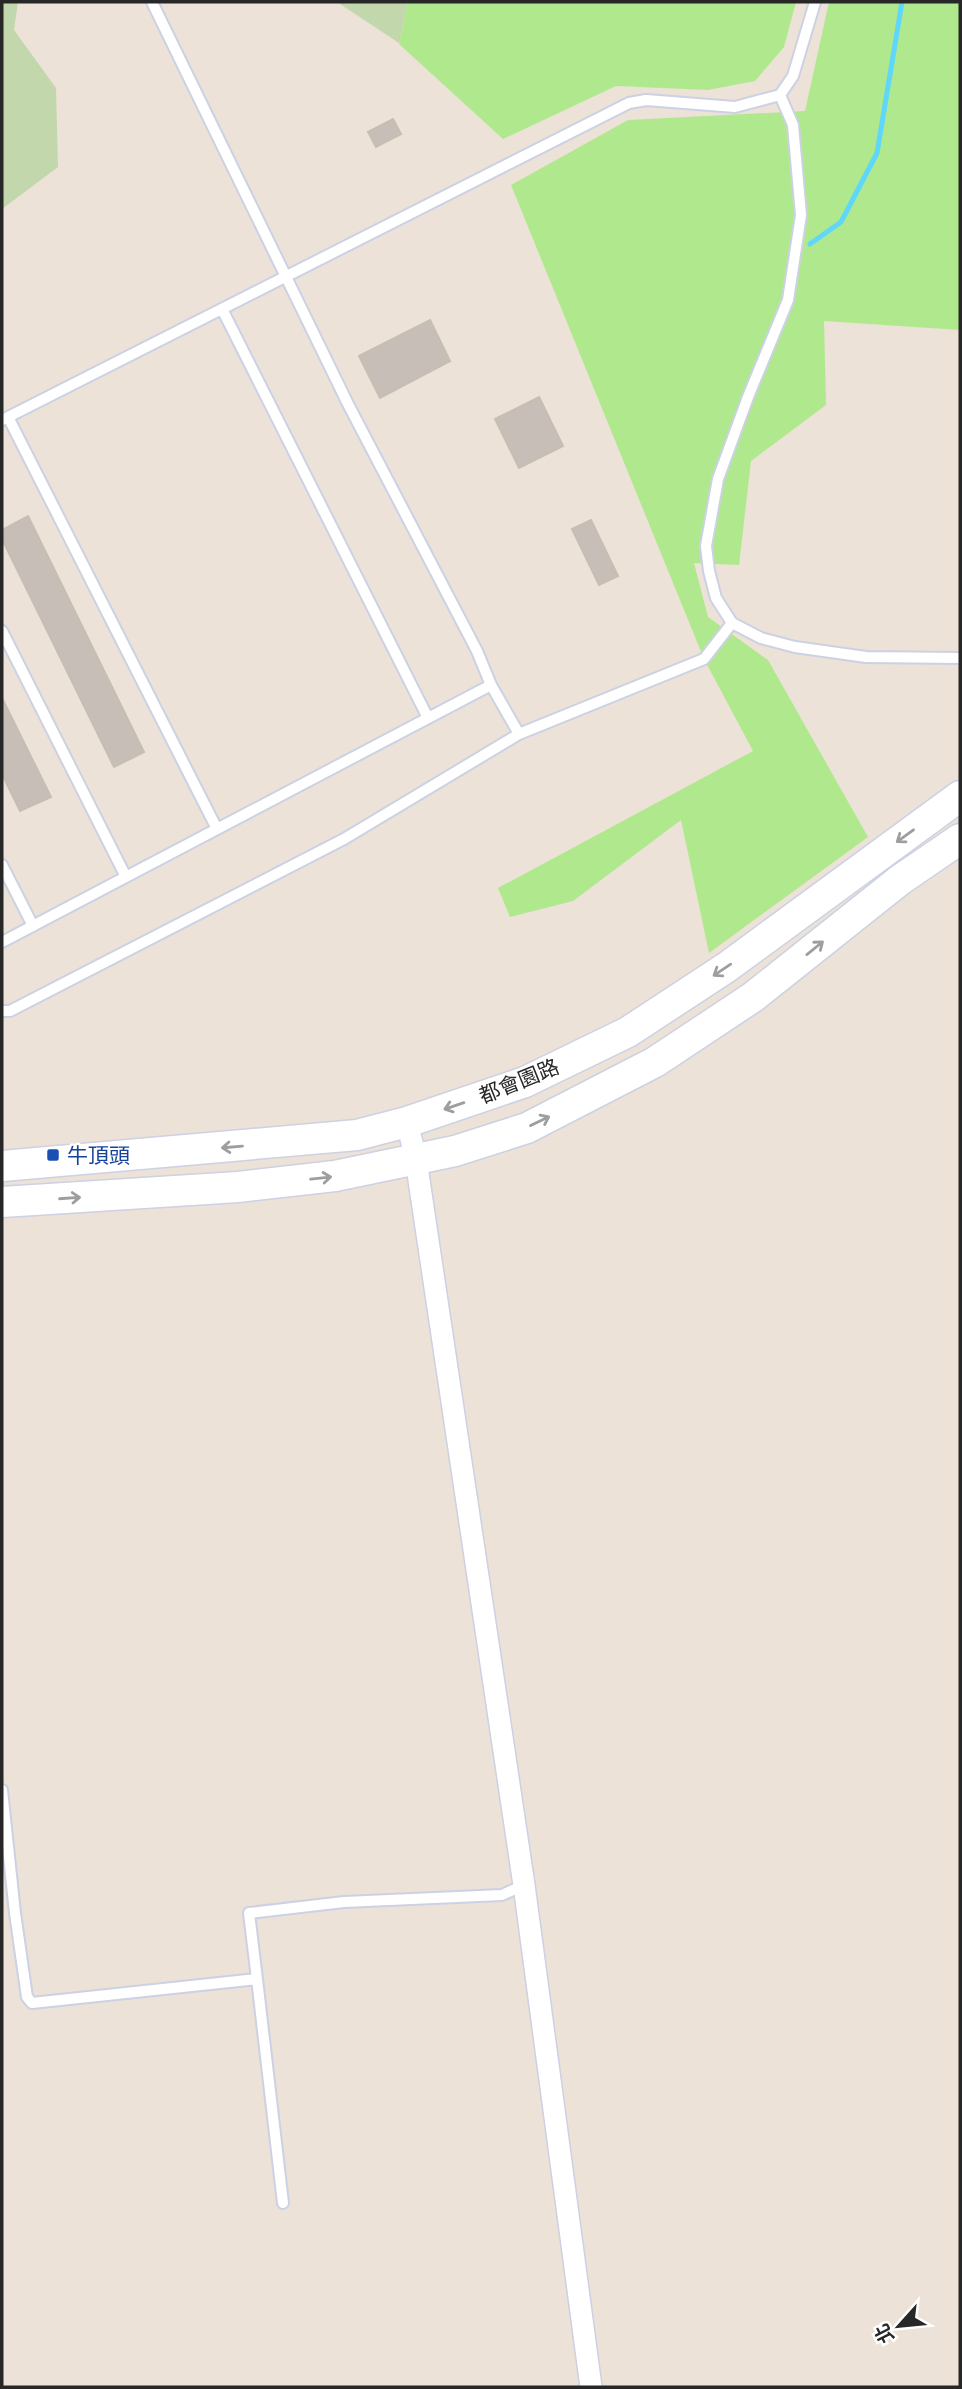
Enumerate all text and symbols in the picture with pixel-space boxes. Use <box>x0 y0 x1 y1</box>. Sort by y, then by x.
one-way arrow <box>896 828 915 843</box>
one-way arrow <box>805 941 824 956</box>
one-way arrow <box>712 963 732 977</box>
street label: 都會園路 <box>475 1054 563 1108</box>
one-way arrow <box>444 1101 466 1113</box>
one-way arrow <box>529 1113 550 1127</box>
one-way arrow <box>221 1141 244 1154</box>
place label: 牛頂頭 <box>67 1143 130 1168</box>
marker: 牛頂頭 <box>45 1147 61 1163</box>
one-way arrow <box>309 1171 332 1184</box>
one-way arrow <box>58 1191 81 1204</box>
north arrow <box>864 2291 934 2361</box>
text: 北 <box>870 2320 899 2347</box>

